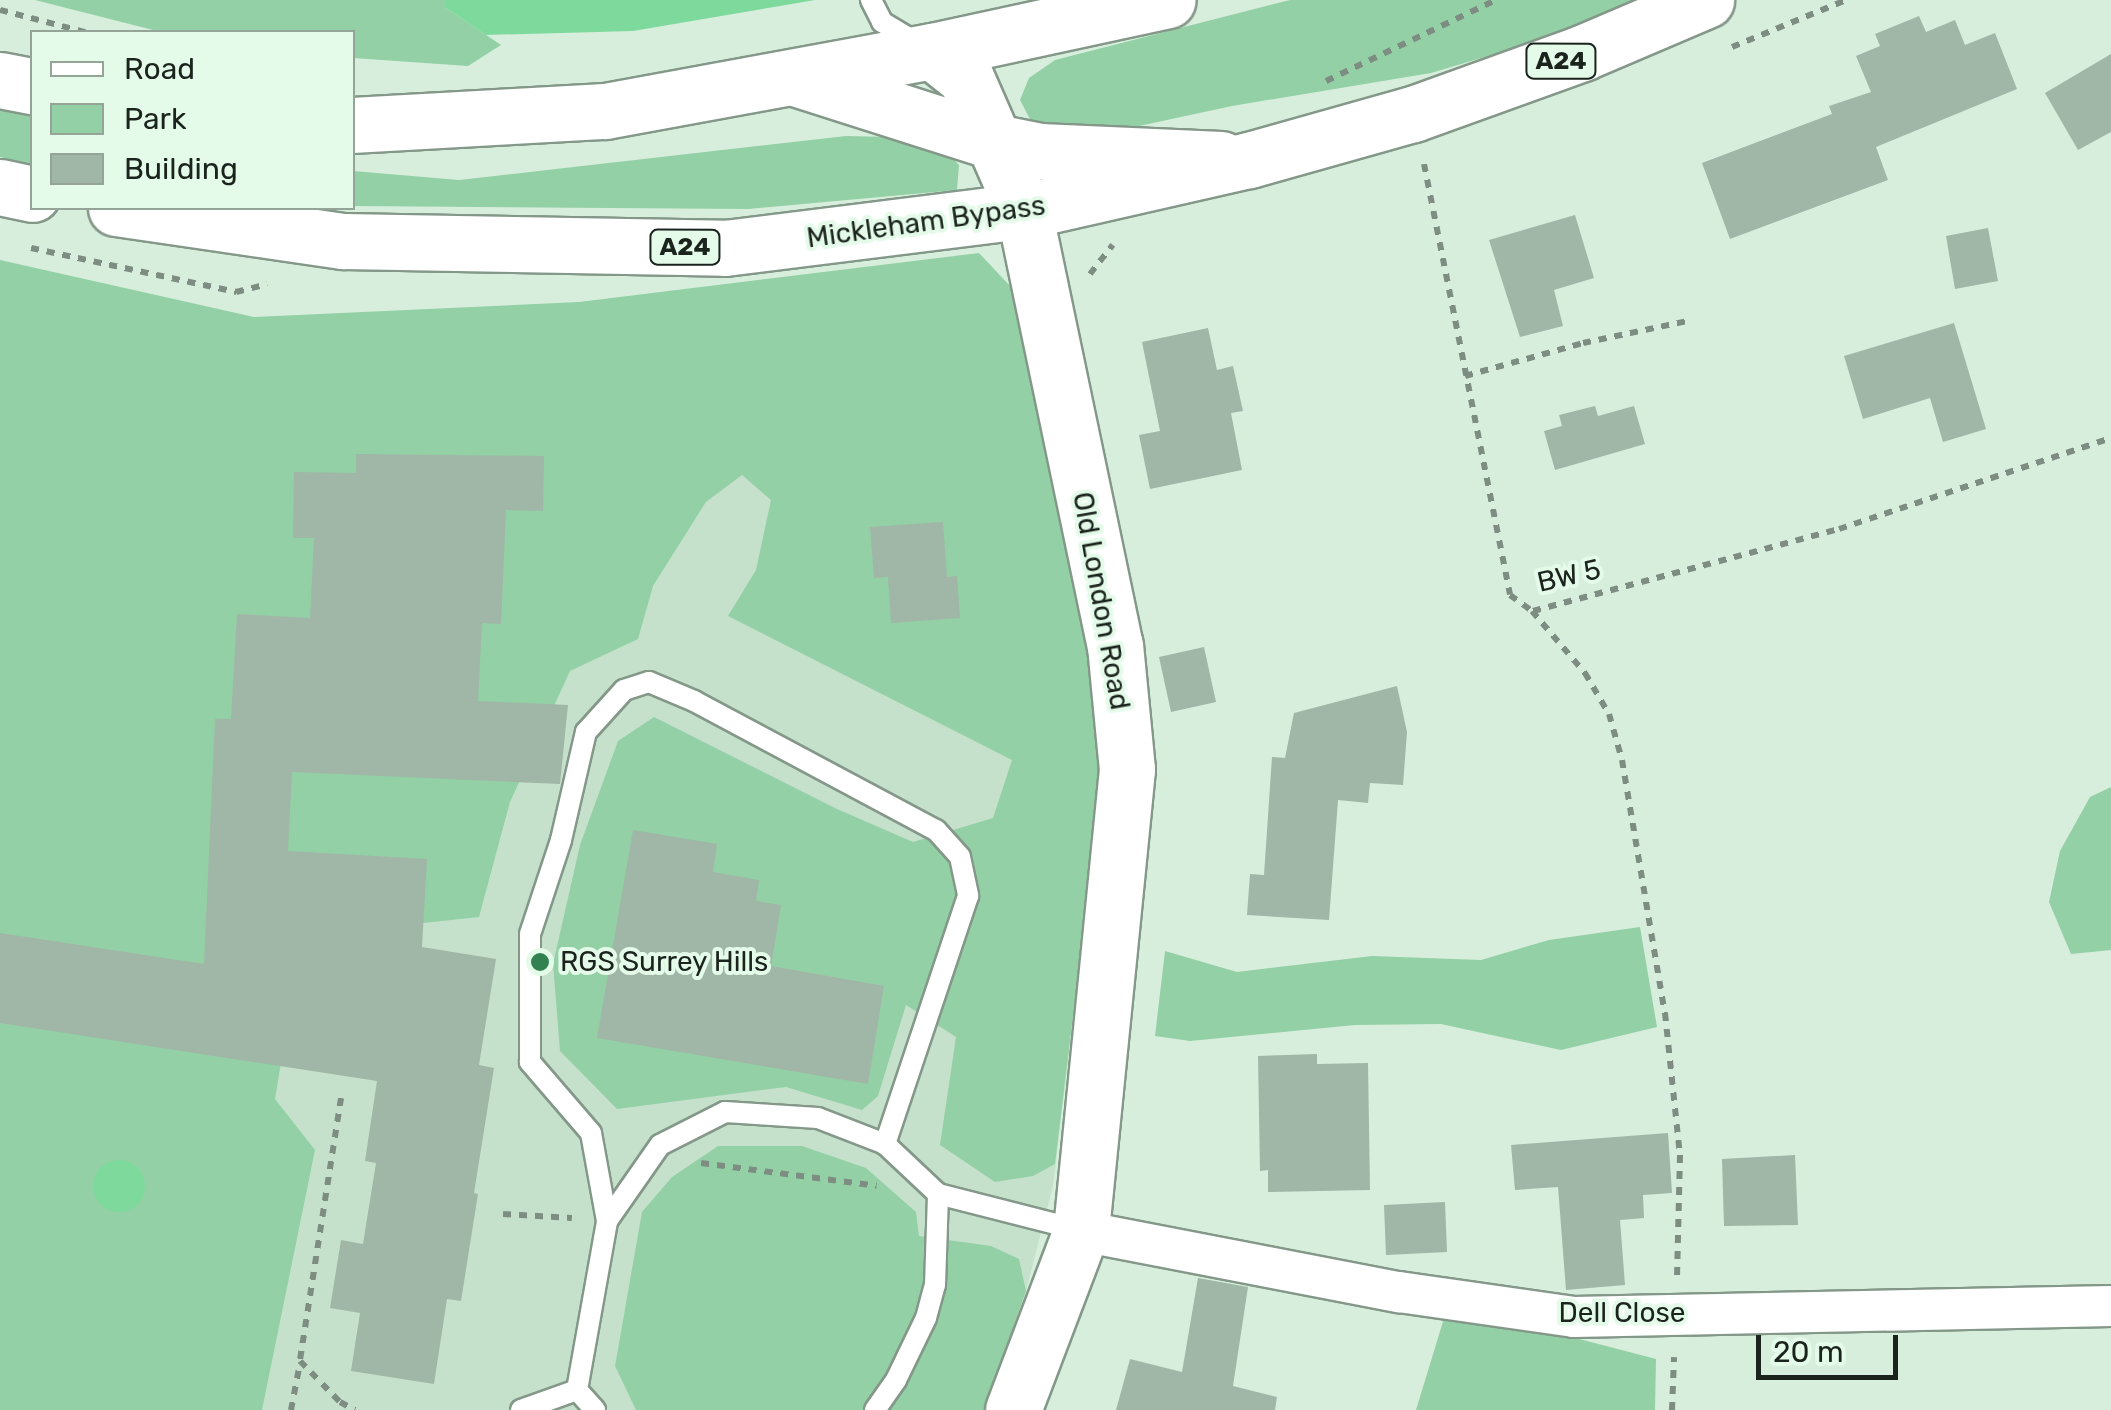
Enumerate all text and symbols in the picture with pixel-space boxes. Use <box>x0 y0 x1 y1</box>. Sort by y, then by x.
legend <box>30 30 355 210</box>
road number: A24 <box>1524 41 1598 81</box>
text: Road <box>124 51 195 87</box>
text: Park <box>124 101 186 137</box>
text: Building <box>124 151 238 187</box>
street label: Mickleham Bypass <box>805 189 1047 255</box>
road number: A24 <box>648 227 722 267</box>
street label: Old London Road <box>1065 489 1137 713</box>
street label: BW 5 <box>1534 552 1604 600</box>
place label: RGS Surrey Hills <box>560 945 769 979</box>
marker: RGS Surrey Hills <box>529 951 551 973</box>
street label: Dell Close <box>1559 1296 1685 1330</box>
scale bar <box>1761 1315 1904 1377</box>
text: 20 m <box>1773 1334 1844 1370</box>

